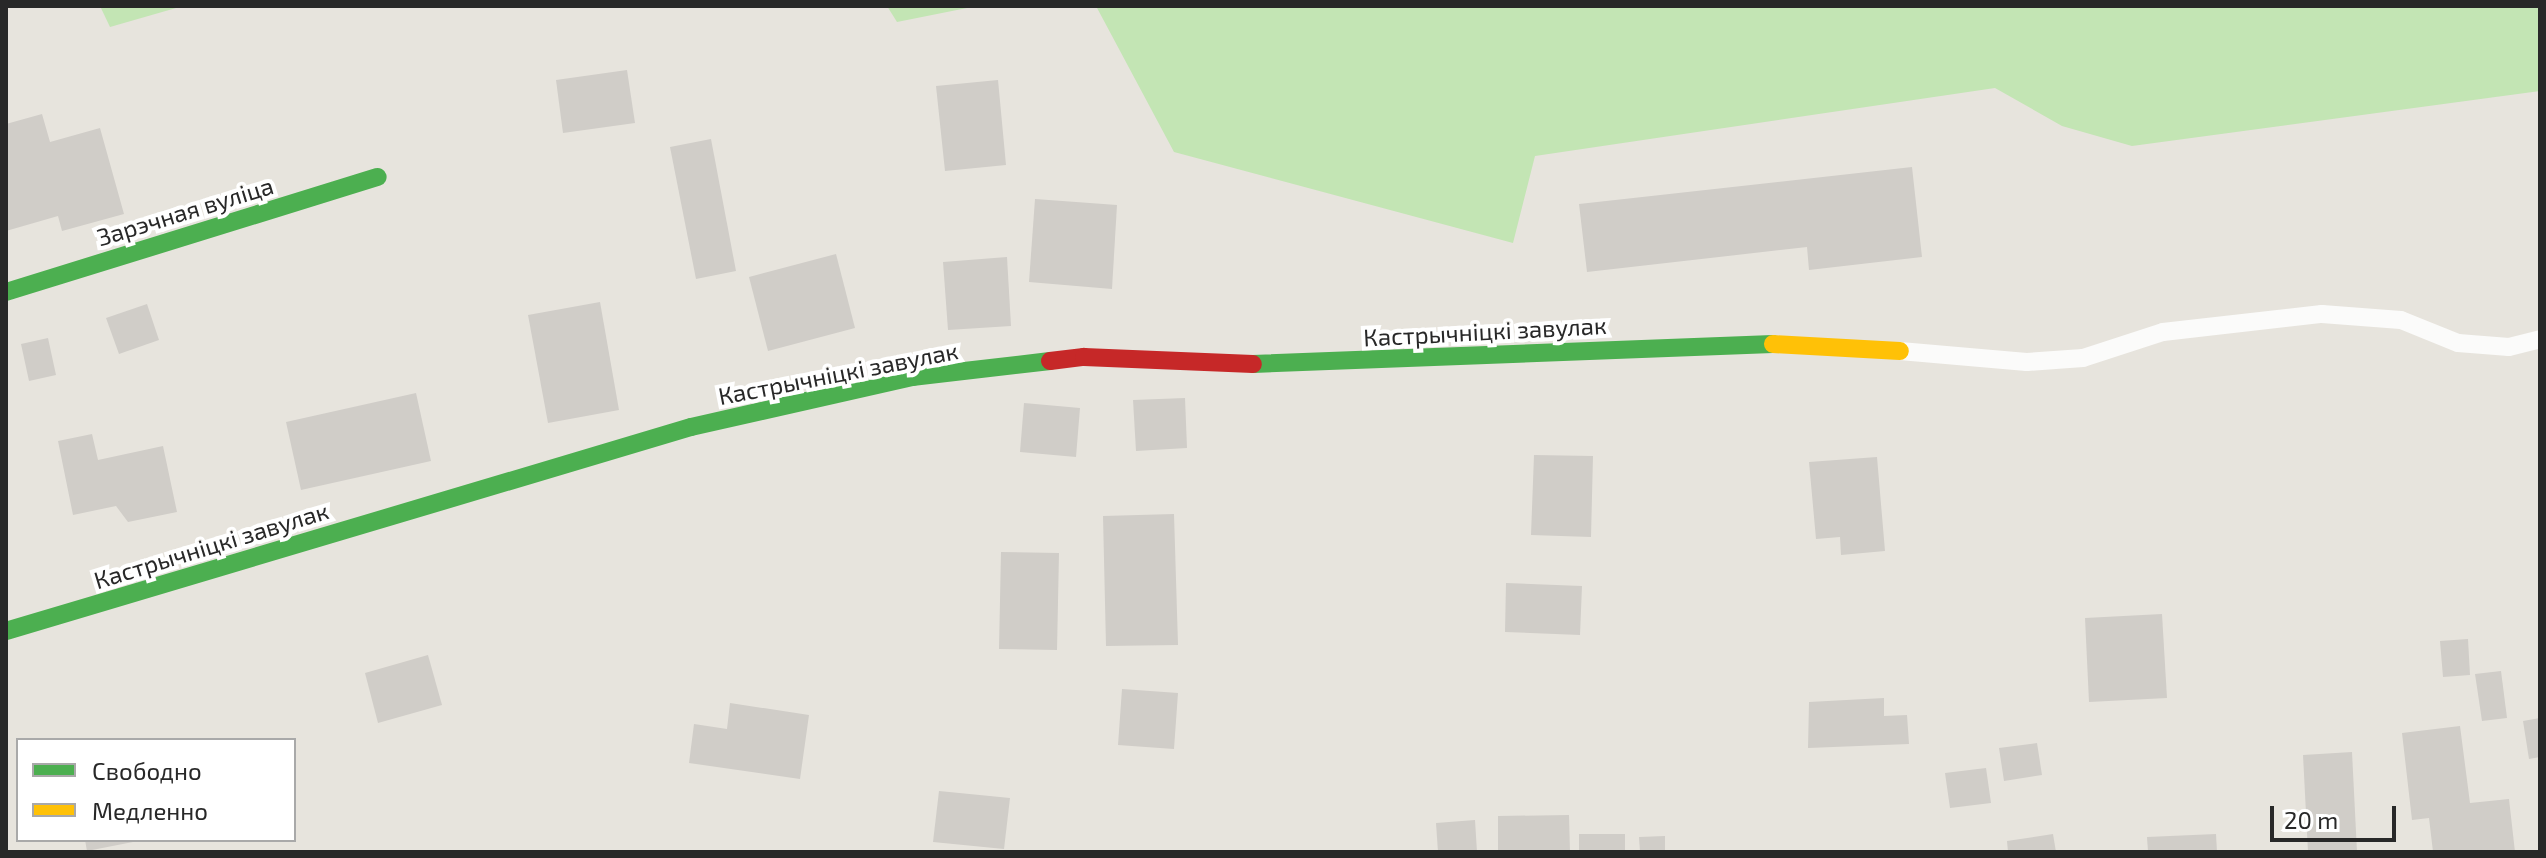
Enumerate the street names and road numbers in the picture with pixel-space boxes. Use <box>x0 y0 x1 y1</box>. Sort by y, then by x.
street label: Зарэчная вуліца <box>93 170 277 252</box>
street label: Кастрычніцкі завулак <box>1363 310 1607 352</box>
street label: Кастрычніцкі завулак <box>716 336 960 410</box>
street label: Кастрычніцкі завулак <box>90 496 332 594</box>

